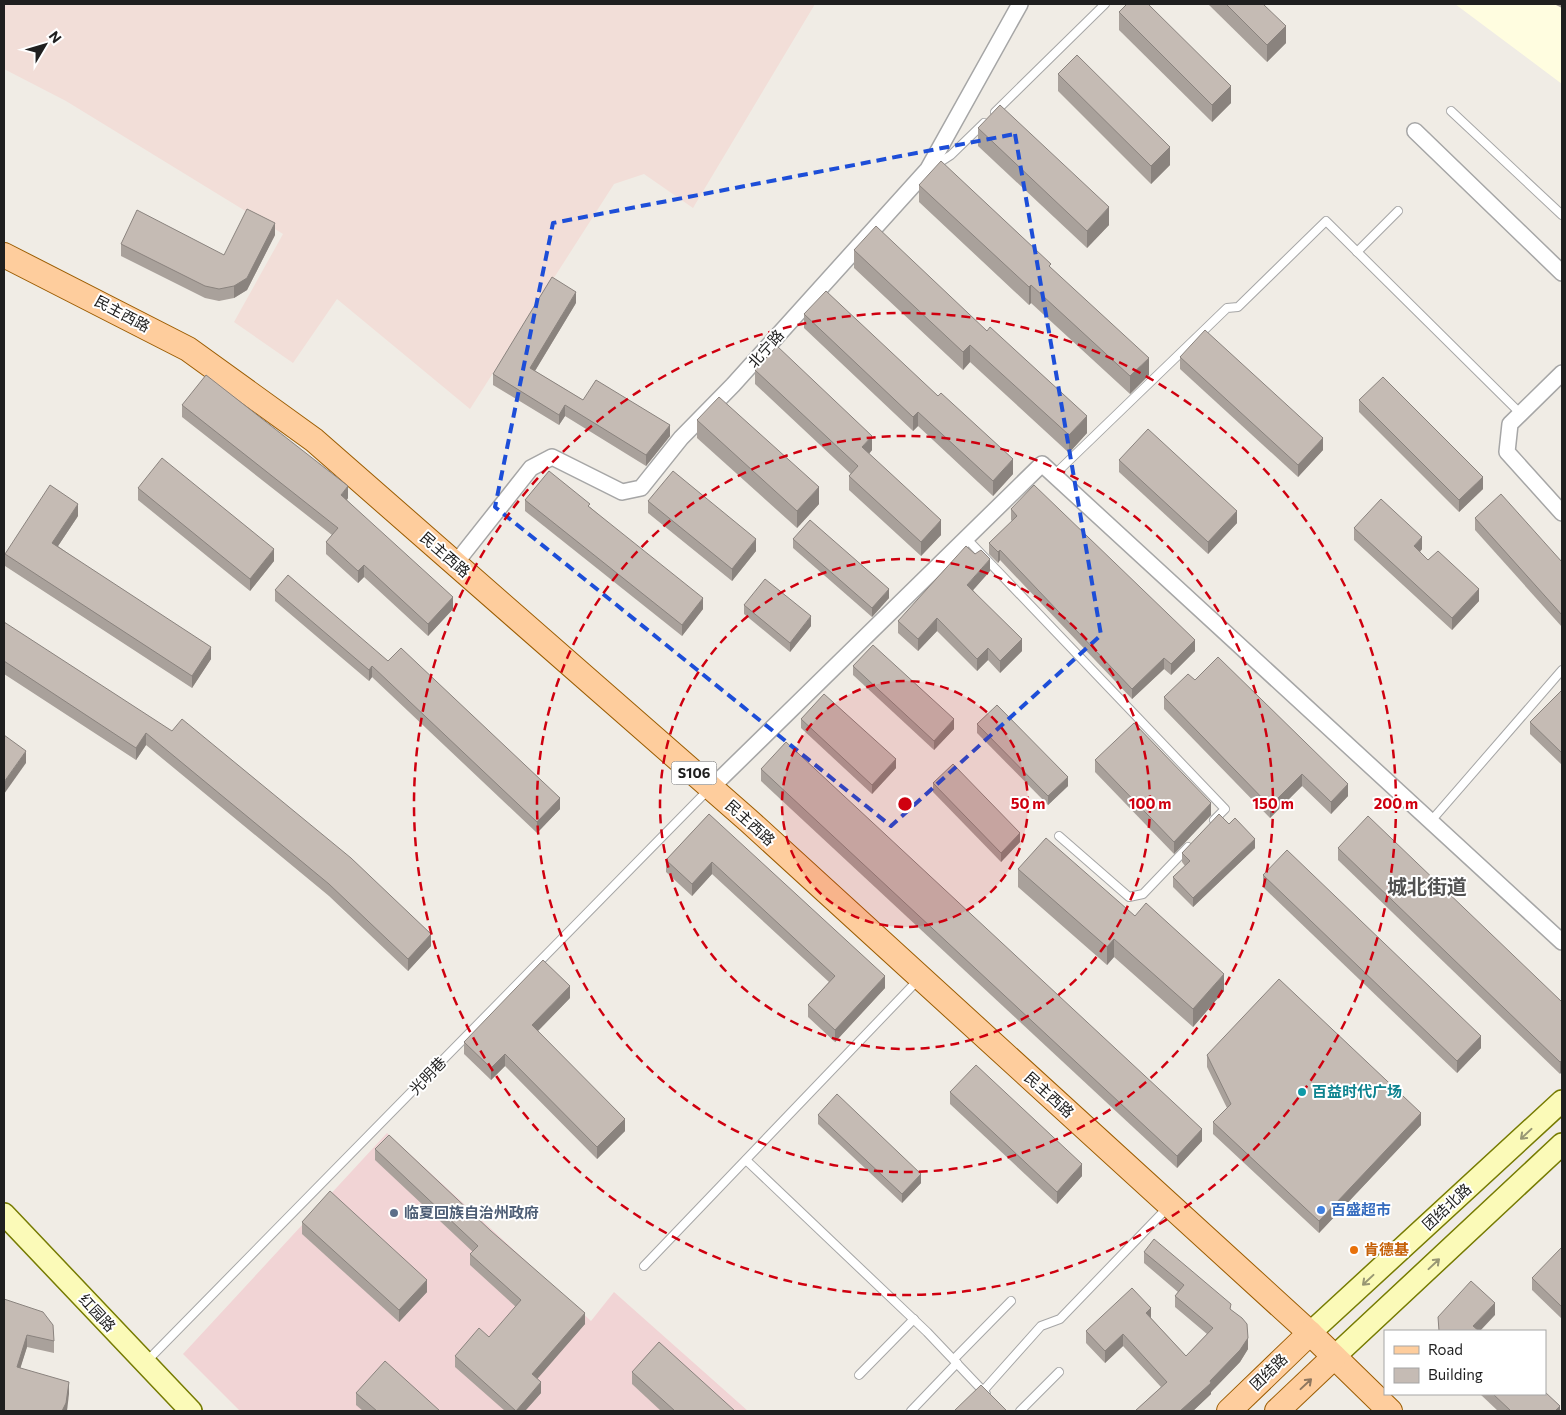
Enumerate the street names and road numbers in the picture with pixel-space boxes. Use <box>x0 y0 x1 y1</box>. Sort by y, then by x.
street label: 民主西路 <box>92 291 153 335</box>
street label: 北宁路 <box>744 326 787 371</box>
street label: 民主西路 <box>417 528 474 581</box>
road number: S106 <box>672 761 716 784</box>
street label: 民主西路 <box>722 795 779 849</box>
street label: 光明巷 <box>405 1053 449 1098</box>
street label: 民主西路 <box>1021 1067 1078 1121</box>
street label: 团结北路 <box>1418 1179 1474 1233</box>
street label: 红园路 <box>76 1290 120 1335</box>
street label: 团结路 <box>1246 1349 1291 1393</box>

